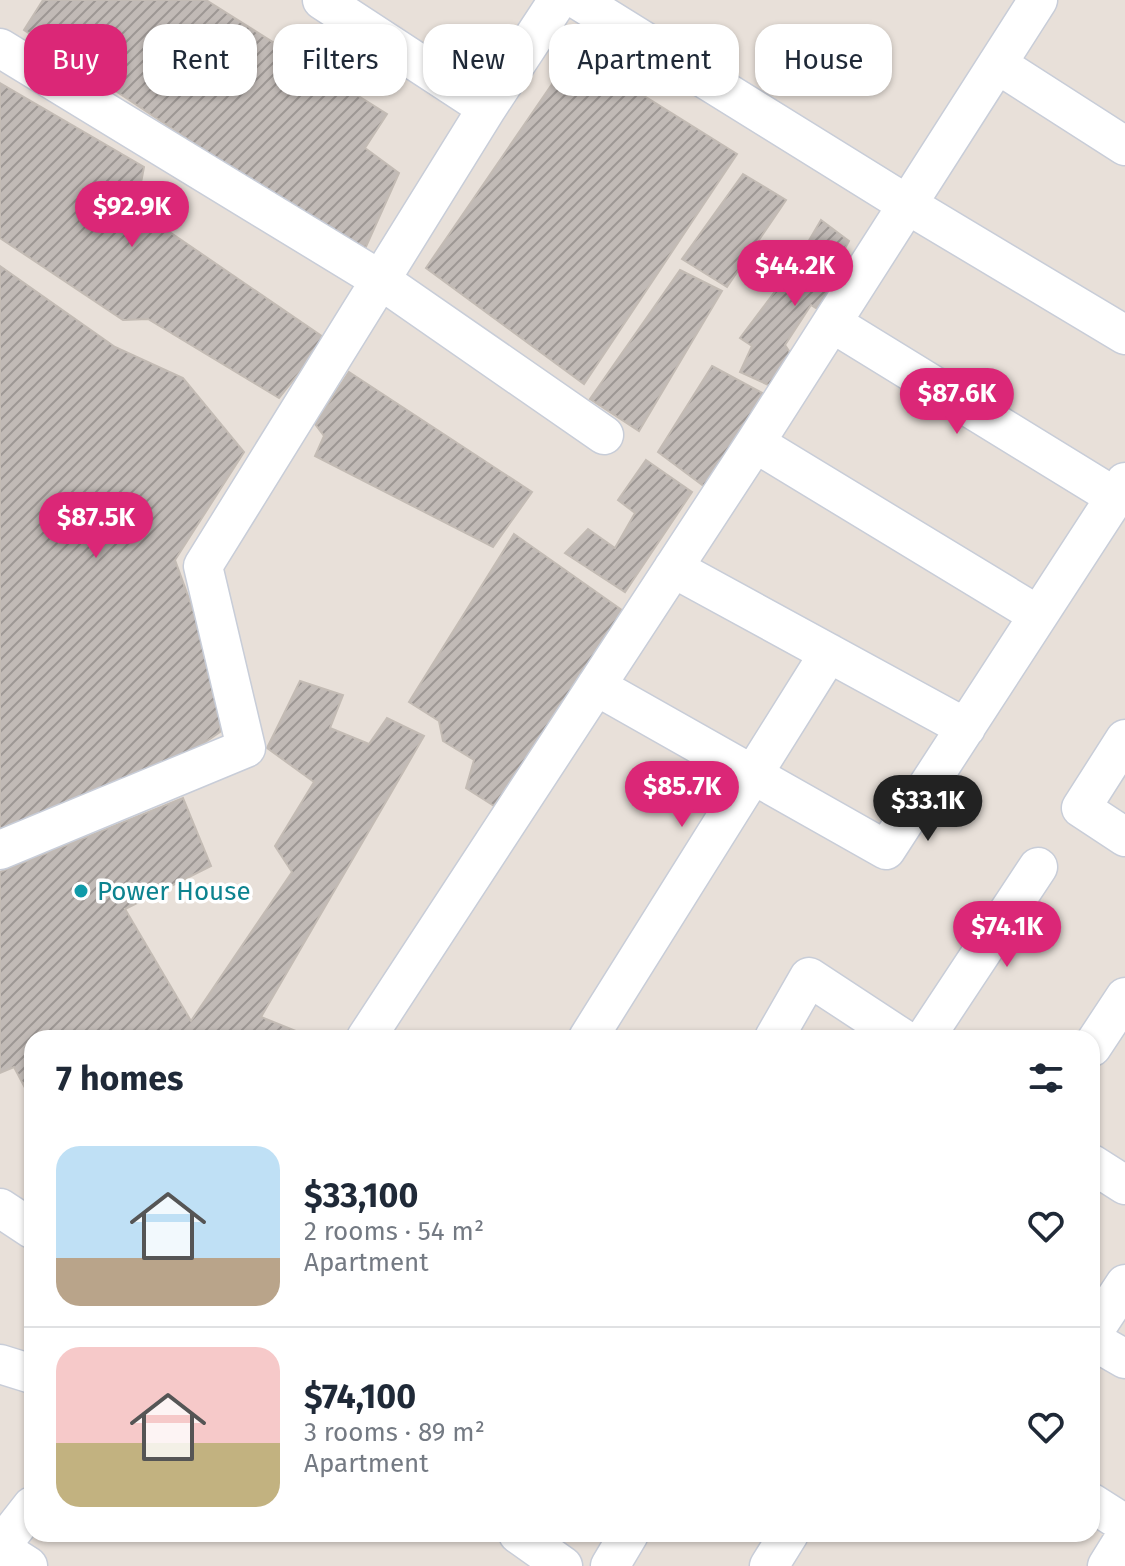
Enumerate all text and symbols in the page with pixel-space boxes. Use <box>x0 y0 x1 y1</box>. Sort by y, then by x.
chip: Buy <box>24 24 127 96</box>
chip: Rent <box>143 24 257 96</box>
chip: Filters <box>273 24 407 96</box>
chip: New <box>423 24 533 96</box>
chip: Apartment <box>549 24 739 96</box>
chip: House <box>755 24 892 96</box>
pin: $92.9K <box>67 181 197 249</box>
text: $92.9K <box>93 191 171 222</box>
pin: $44.2K <box>730 240 860 308</box>
text: $44.2K <box>755 250 835 281</box>
pin: $87.6K <box>892 368 1022 436</box>
text: $87.6K <box>918 378 996 409</box>
pin: $87.5K <box>31 492 161 560</box>
text: $87.5K <box>57 502 135 533</box>
pin: $85.7K <box>617 761 747 829</box>
text: $85.7K <box>643 771 721 802</box>
pin: $33.1K <box>863 775 993 843</box>
text: $33.1K <box>891 785 965 816</box>
place label: Power House <box>97 876 251 907</box>
marker: Power House <box>72 882 90 900</box>
pin: $74.1K <box>942 901 1072 969</box>
text: $74.1K <box>971 911 1043 942</box>
icon: filters <box>1024 1056 1068 1100</box>
text: 7 homes <box>56 1058 183 1099</box>
text: $33,100 <box>304 1175 418 1216</box>
icon: home <box>120 1178 216 1274</box>
icon: heart <box>1024 1204 1068 1248</box>
text: 2 rooms · 54 m² <box>304 1216 484 1247</box>
text: Apartment <box>304 1247 429 1278</box>
text: $74,100 <box>304 1376 416 1417</box>
icon: home <box>120 1379 216 1475</box>
icon: heart <box>1024 1405 1068 1449</box>
text: 3 rooms · 89 m² <box>304 1417 485 1448</box>
text: Apartment <box>304 1448 429 1479</box>

